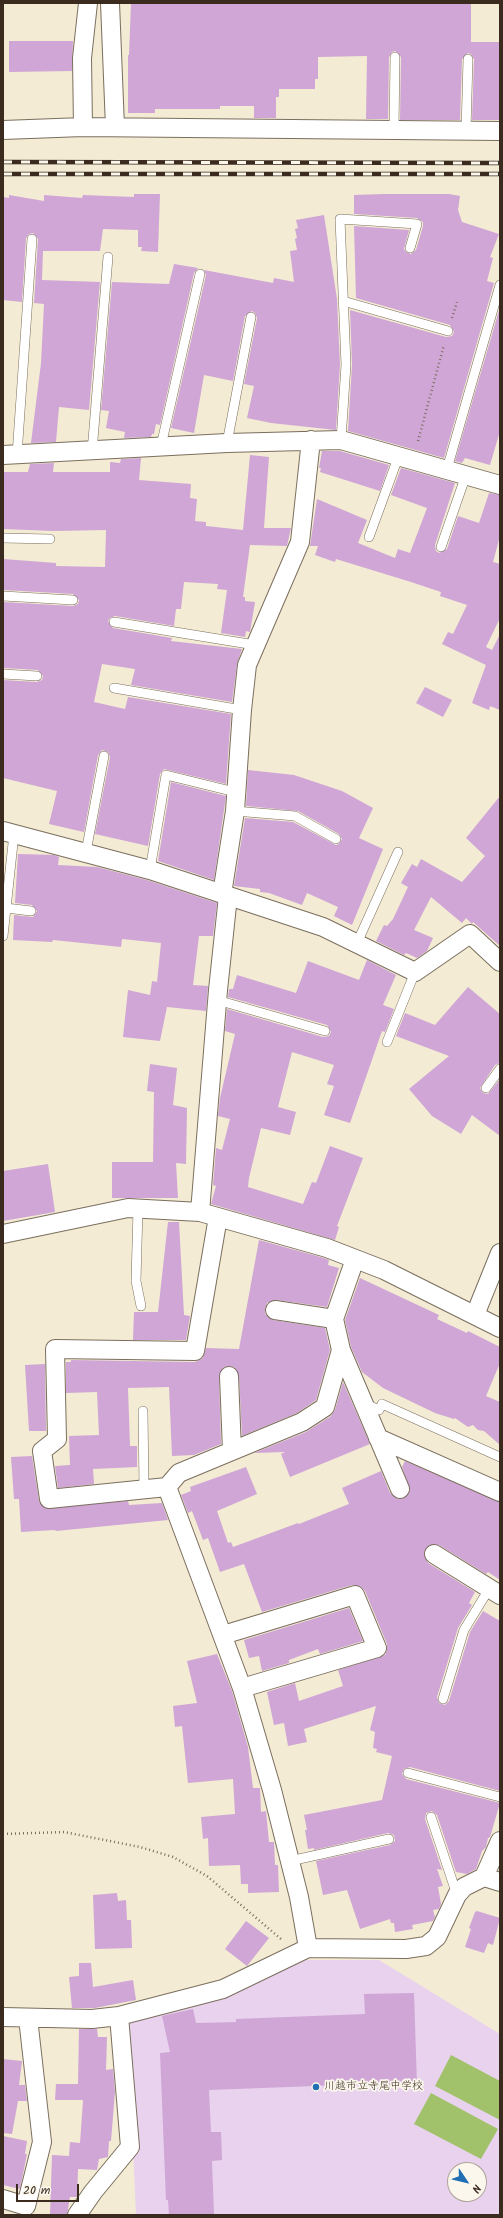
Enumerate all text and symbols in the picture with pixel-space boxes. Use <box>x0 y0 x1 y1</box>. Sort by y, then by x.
place label: 川越市立寺尾中学校 <box>324 2080 423 2094</box>
marker: 川越市立寺尾中学校 <box>311 2082 321 2092</box>
north arrow <box>447 2162 487 2202</box>
scale bar <box>18 2176 81 2202</box>
text: N <box>467 2180 485 2196</box>
text: 20 m <box>23 2181 50 2200</box>

